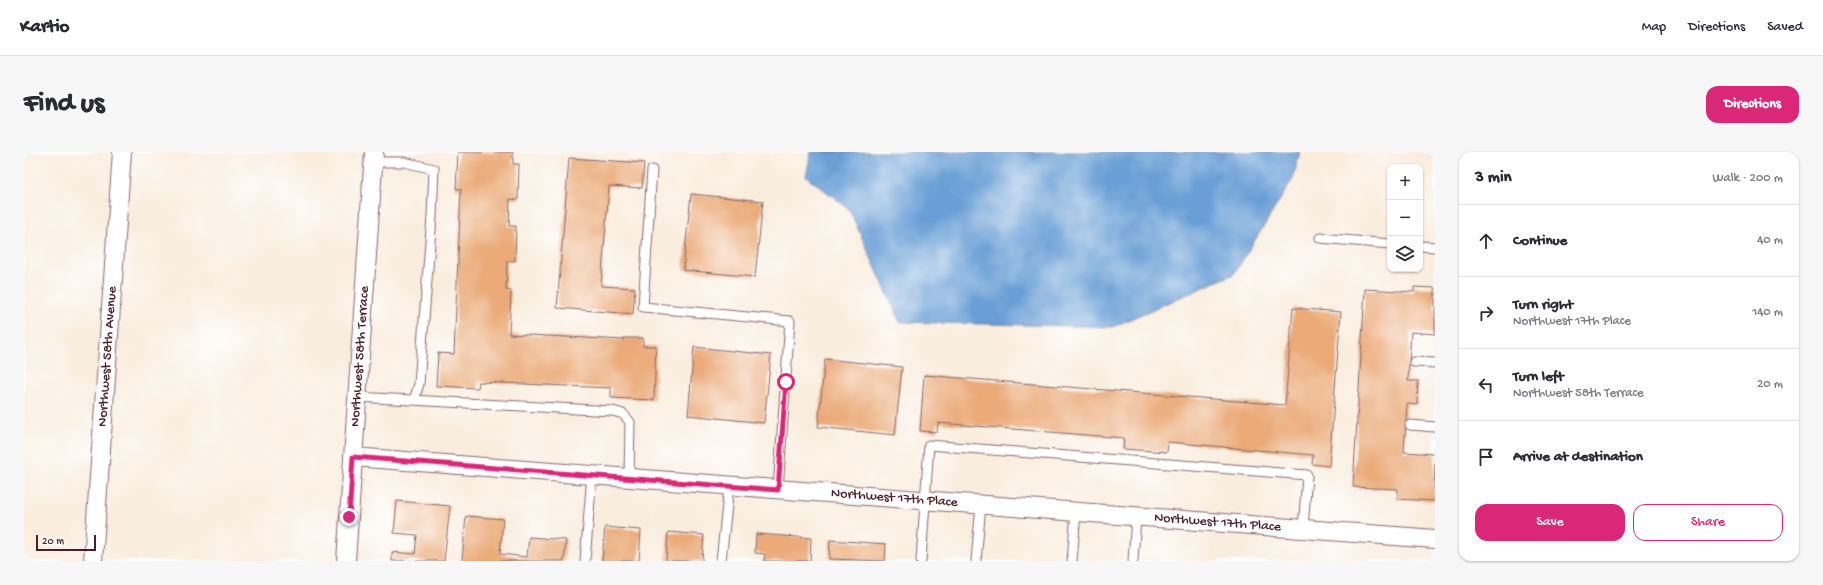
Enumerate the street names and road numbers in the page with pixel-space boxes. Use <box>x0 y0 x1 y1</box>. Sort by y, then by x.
street label: Northwest 58th Avenue <box>94 285 121 427</box>
street label: Northwest 58th Terrace <box>347 285 373 427</box>
street label: Northwest 17th Place <box>830 485 959 511</box>
street label: Northwest 17th Place <box>1154 509 1282 536</box>

